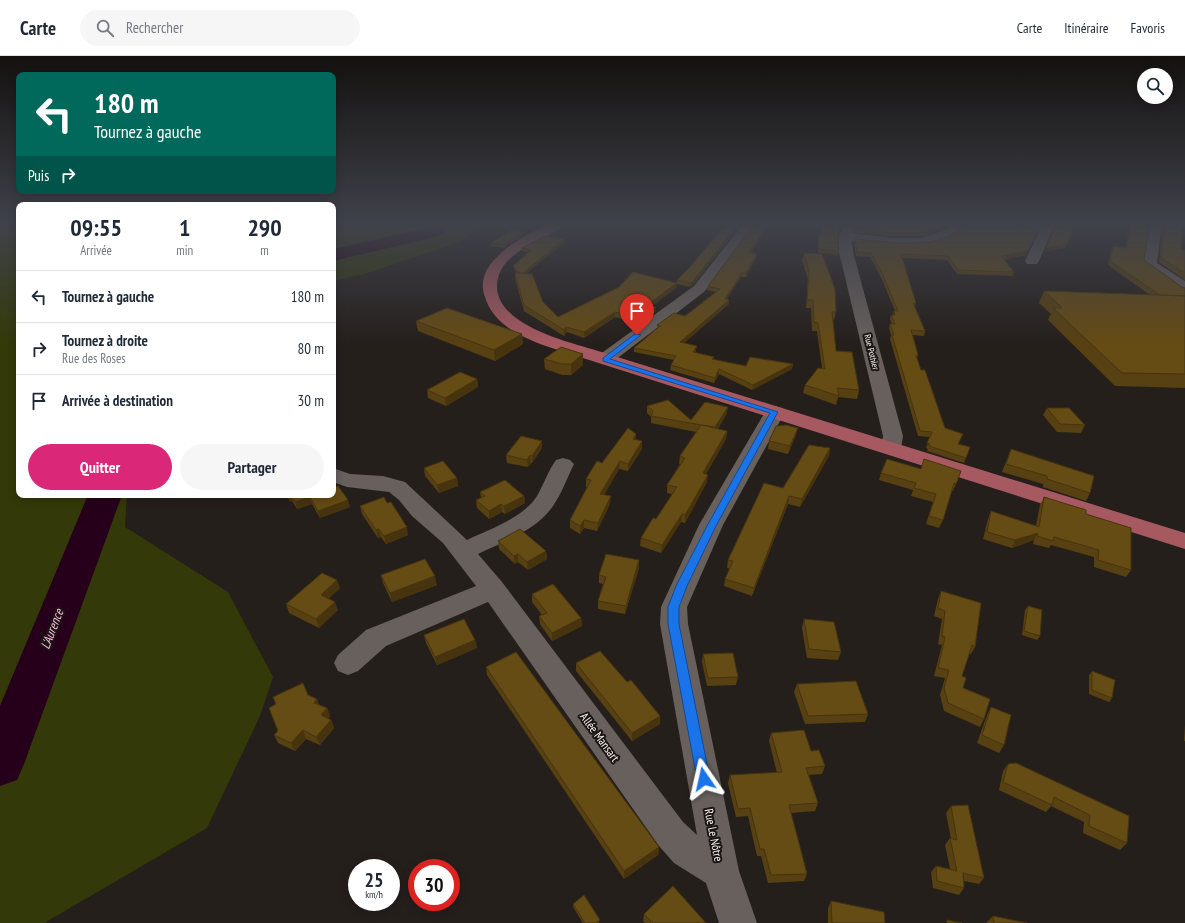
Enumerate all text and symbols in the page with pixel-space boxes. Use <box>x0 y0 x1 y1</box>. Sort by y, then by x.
search box <box>80 10 360 46</box>
text: Carte <box>20 16 56 40</box>
icon: search <box>94 17 116 39</box>
text: Rechercher <box>126 18 183 37</box>
text: Carte <box>1017 19 1042 37</box>
text: Itinéraire <box>1064 19 1109 37</box>
text: Favoris <box>1131 19 1165 37</box>
map controls <box>1137 68 1173 104</box>
button: search <box>1137 68 1173 104</box>
text: 180 m <box>94 84 158 121</box>
icon: left <box>28 88 80 140</box>
text: Tournez à gauche <box>94 120 201 143</box>
icon: right <box>57 164 79 186</box>
text: Puis <box>28 166 49 185</box>
text: 09:55 <box>70 212 122 243</box>
text: 1 <box>179 212 190 243</box>
text: 290 <box>247 212 282 243</box>
text: Arrivée <box>80 242 112 259</box>
text: min <box>176 242 193 259</box>
text: m <box>260 242 269 259</box>
icon: left <box>28 286 50 308</box>
text: Tournez à gauche <box>62 287 154 306</box>
text: 180 m <box>291 287 324 306</box>
pin <box>620 294 654 335</box>
icon: arrive <box>626 300 648 322</box>
text: Tournez à droite <box>62 331 148 350</box>
street label: Rue Pothier <box>862 333 882 371</box>
icon: right <box>28 338 50 360</box>
text: 80 m <box>298 339 324 358</box>
text: Rue des Roses <box>62 350 126 367</box>
icon: arrive <box>28 390 50 412</box>
text: Arrivée à destination <box>62 391 173 410</box>
text: 30 m <box>298 391 324 410</box>
button: Quitter <box>28 444 172 490</box>
button: Partager <box>180 444 324 490</box>
water label: L'Aurence <box>37 605 68 651</box>
street label: Allée Mansart <box>577 710 623 765</box>
position arrow <box>683 758 725 800</box>
street label: Rue Le Nôtre <box>702 807 726 863</box>
speed limit sign: 30 <box>408 859 460 911</box>
text: 25 <box>364 867 384 893</box>
text: km/h <box>365 888 383 901</box>

